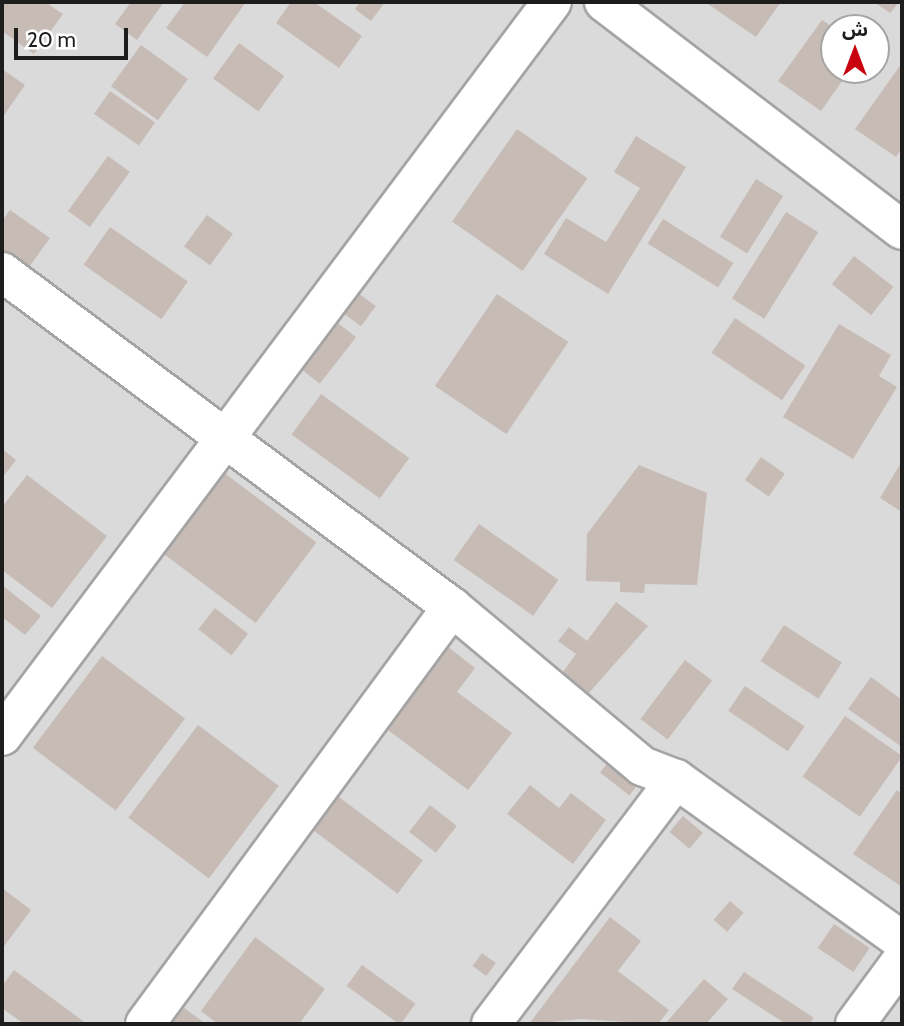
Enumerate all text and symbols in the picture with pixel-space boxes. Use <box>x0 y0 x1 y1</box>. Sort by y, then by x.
scale bar <box>18 14 131 58</box>
north arrow <box>820 14 890 84</box>
text: ش <box>842 18 868 41</box>
text: 20 m <box>27 27 76 52</box>

